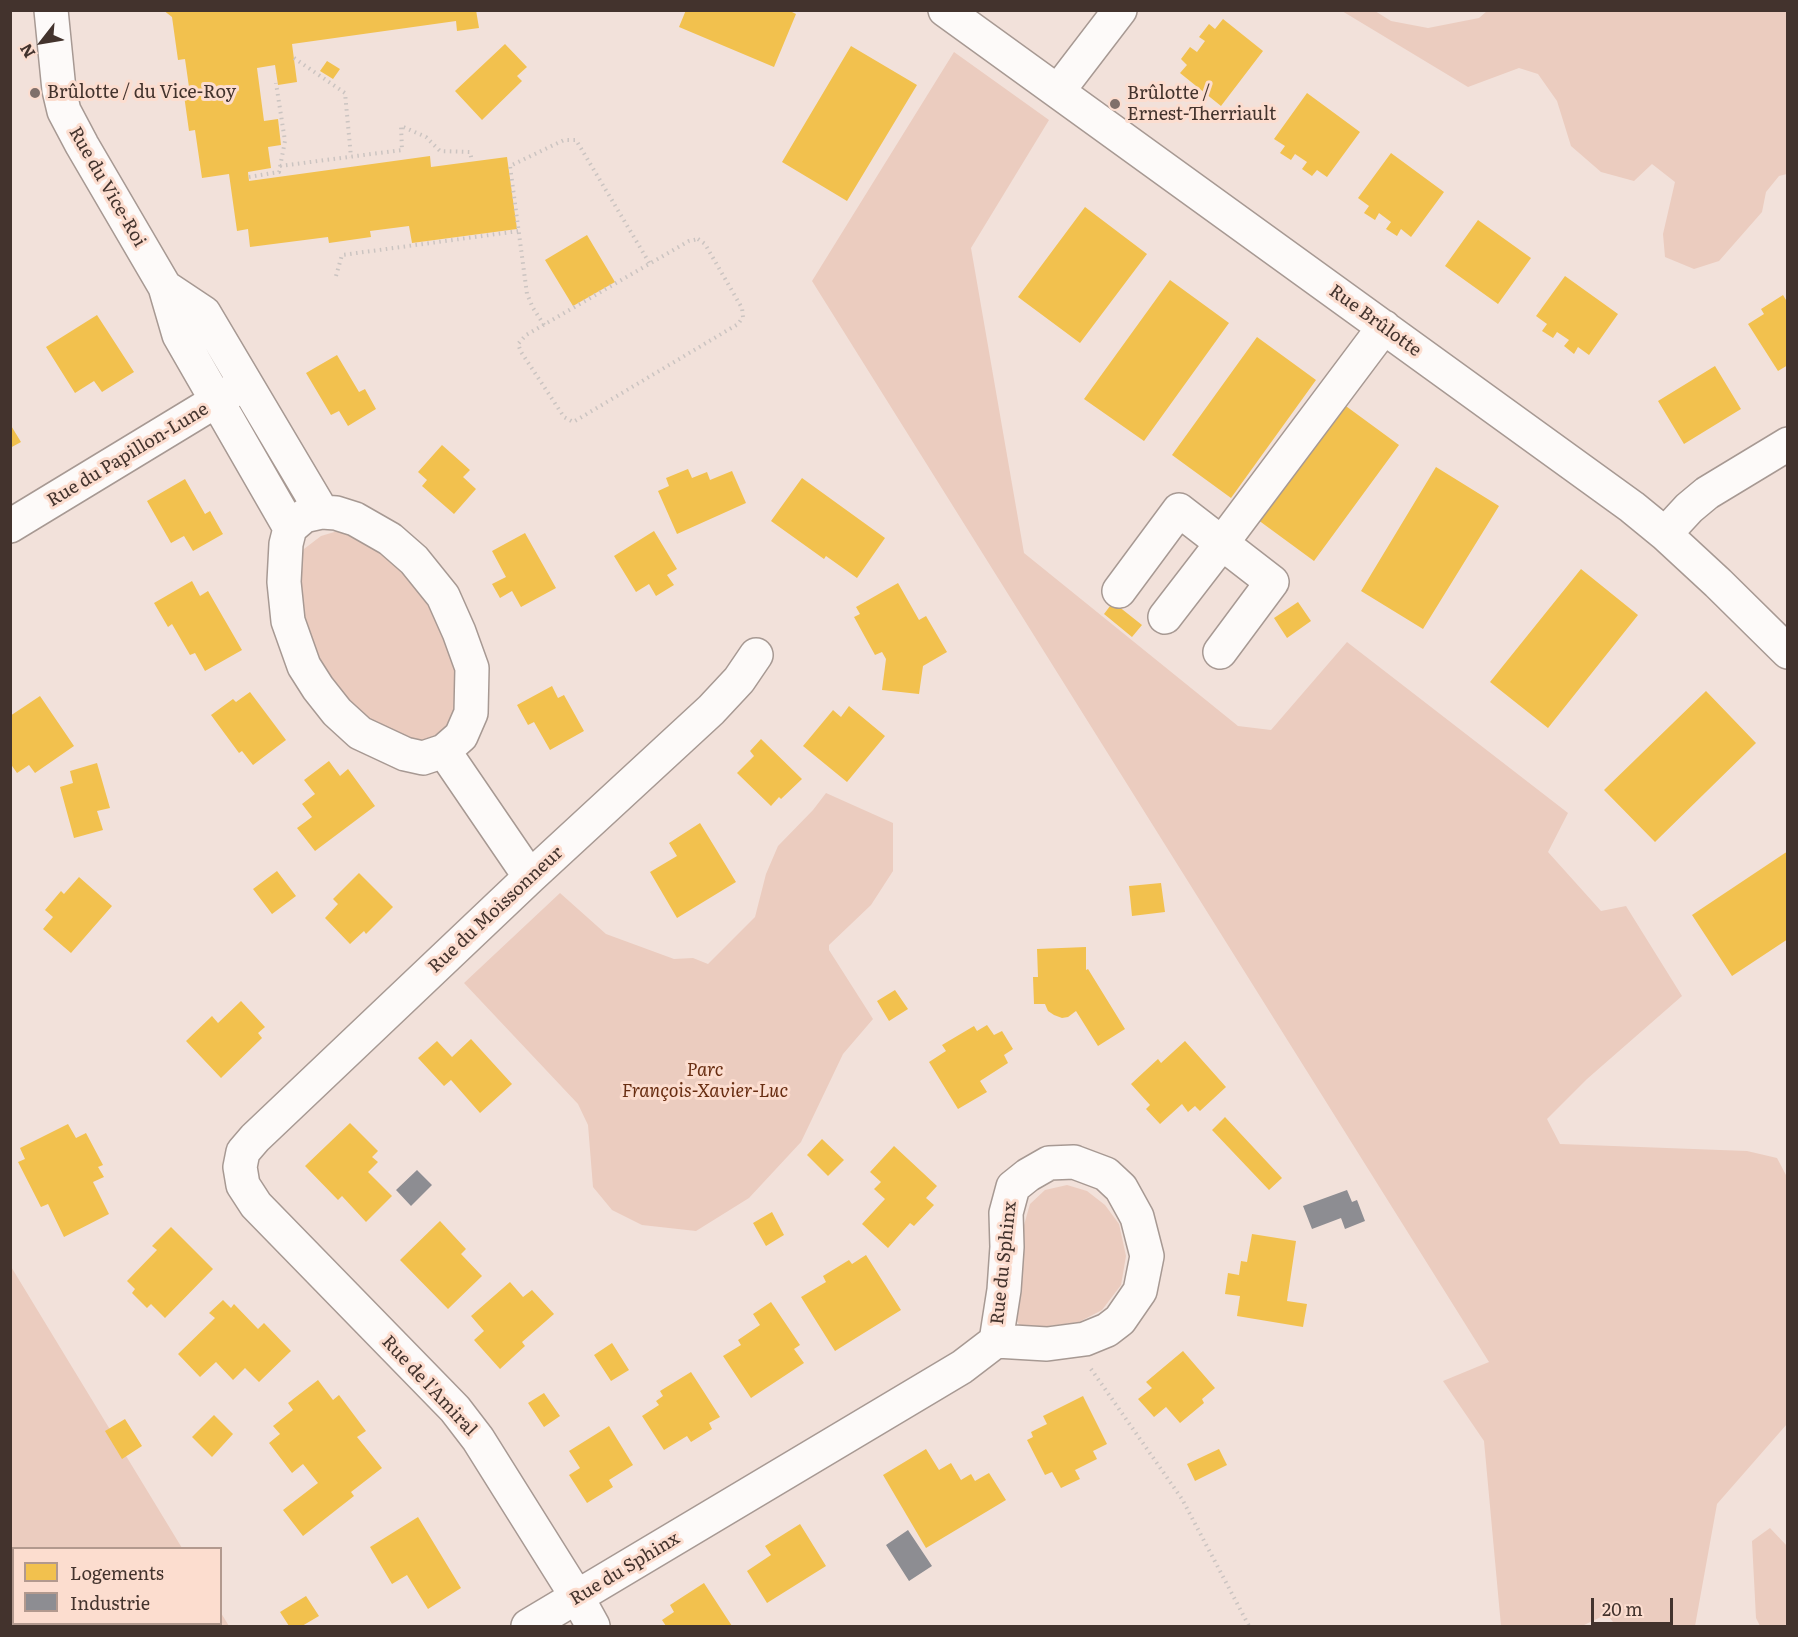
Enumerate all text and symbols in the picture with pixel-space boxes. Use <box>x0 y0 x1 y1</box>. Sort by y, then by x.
north arrow <box>12 12 72 72</box>
text: N <box>13 39 40 63</box>
place label: Brûlotte / du Vice-Roy <box>47 82 236 104</box>
place label: Brûlotte / Ernest-Therriault <box>1127 83 1276 125</box>
marker: Brûlotte / du Vice-Roy <box>28 86 42 100</box>
marker: Brûlotte / Ernest-Therriault <box>1108 97 1122 111</box>
street label: Rue du Vice-Roi <box>64 123 150 251</box>
street label: Rue Brûlotte <box>1325 280 1425 362</box>
street label: Rue du Papillon-Lune <box>44 398 212 512</box>
street label: Rue du Moissonneur <box>424 842 568 978</box>
park label: Parc François-Xavier-Luc <box>622 1060 788 1102</box>
street label: Rue du Sphinx <box>987 1200 1021 1326</box>
street label: Rue de l'Amiral <box>377 1331 481 1441</box>
street label: Rue du Sphinx <box>566 1528 684 1610</box>
legend <box>12 1547 222 1625</box>
text: Logements <box>70 1559 164 1586</box>
scale bar <box>1594 1586 1676 1624</box>
text: Industrie <box>70 1589 150 1616</box>
text: 20 m <box>1602 1595 1643 1622</box>

